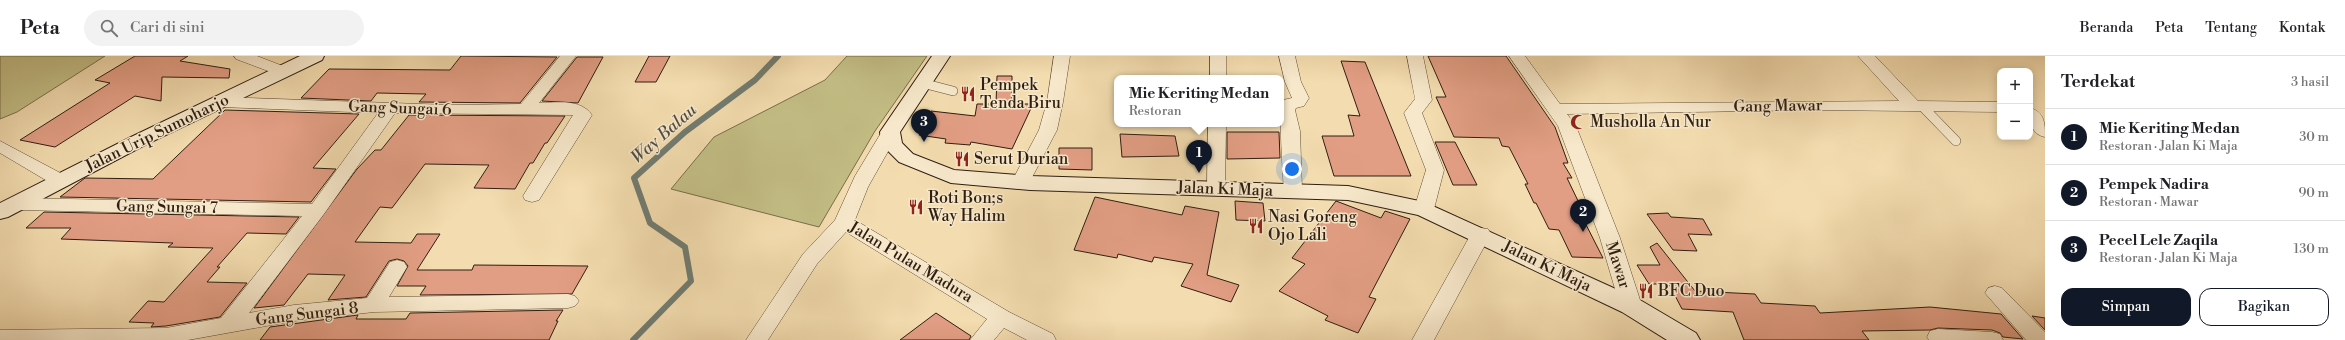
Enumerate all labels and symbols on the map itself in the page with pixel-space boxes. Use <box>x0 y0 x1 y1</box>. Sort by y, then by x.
place label: Pempek Tenda Biru <box>980 75 1061 113</box>
restaurant icon: Pempek Tenda Biru <box>959 85 977 103</box>
street label: Jalan Urip Sumoharjo <box>81 89 232 177</box>
street label: Gang Mawar <box>1733 95 1823 117</box>
street label: Gang Sungai 6 <box>348 96 452 120</box>
water label: Way Balau <box>626 99 702 169</box>
pin: 3 <box>911 109 937 142</box>
place label: Musholla An Nur <box>1590 112 1711 132</box>
mosque icon: Musholla An Nur <box>1569 113 1587 131</box>
pin: 1 <box>1186 140 1212 173</box>
place label: Serut Durian <box>974 149 1069 169</box>
restaurant icon: Serut Durian <box>953 150 971 168</box>
your location <box>1282 159 1302 179</box>
street label: Jalan Ki Maja <box>1176 177 1274 201</box>
place label: Roti Bon;s Way Halim <box>927 188 1005 226</box>
street label: Gang Sungai 7 <box>116 196 218 218</box>
restaurant icon: Roti Bon;s Way Halim <box>907 198 925 216</box>
pin: 2 <box>1570 199 1596 232</box>
place label: Nasi Goreng Ojo Lali <box>1268 207 1358 245</box>
street label: Jalan Pulau Madura <box>844 217 978 307</box>
restaurant icon: Nasi Goreng Ojo Lali <box>1247 217 1265 235</box>
street label: Jalan Ki Maja <box>1498 235 1595 296</box>
street label: Mawar <box>1601 239 1635 291</box>
place label: BFC Duo <box>1657 281 1725 301</box>
restaurant icon: BFC Duo <box>1637 282 1655 300</box>
street label: Gang Sungai 8 <box>254 298 360 330</box>

